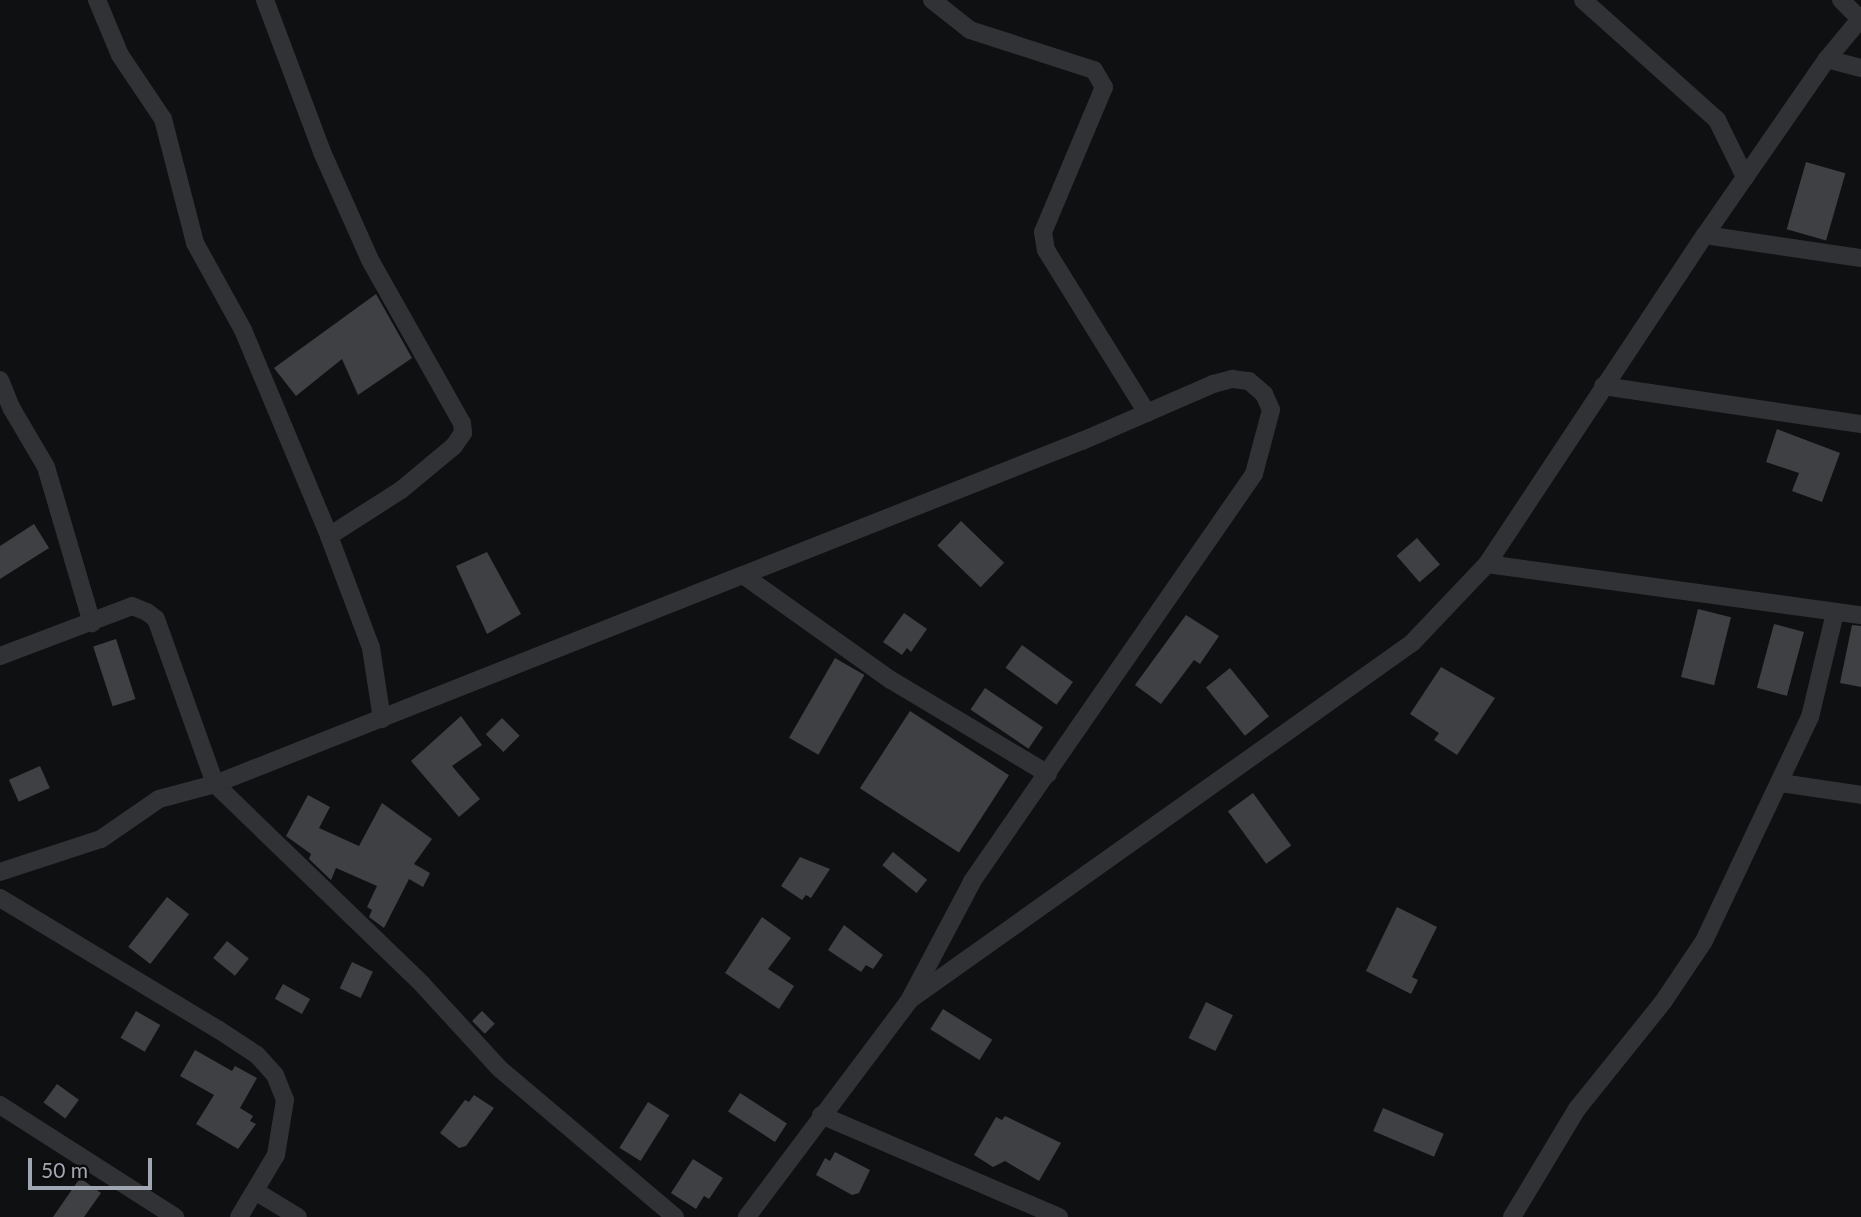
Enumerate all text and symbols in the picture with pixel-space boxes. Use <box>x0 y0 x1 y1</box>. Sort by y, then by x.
scale bar <box>32 1144 156 1188</box>
text: 50 m <box>41 1157 88 1182</box>

